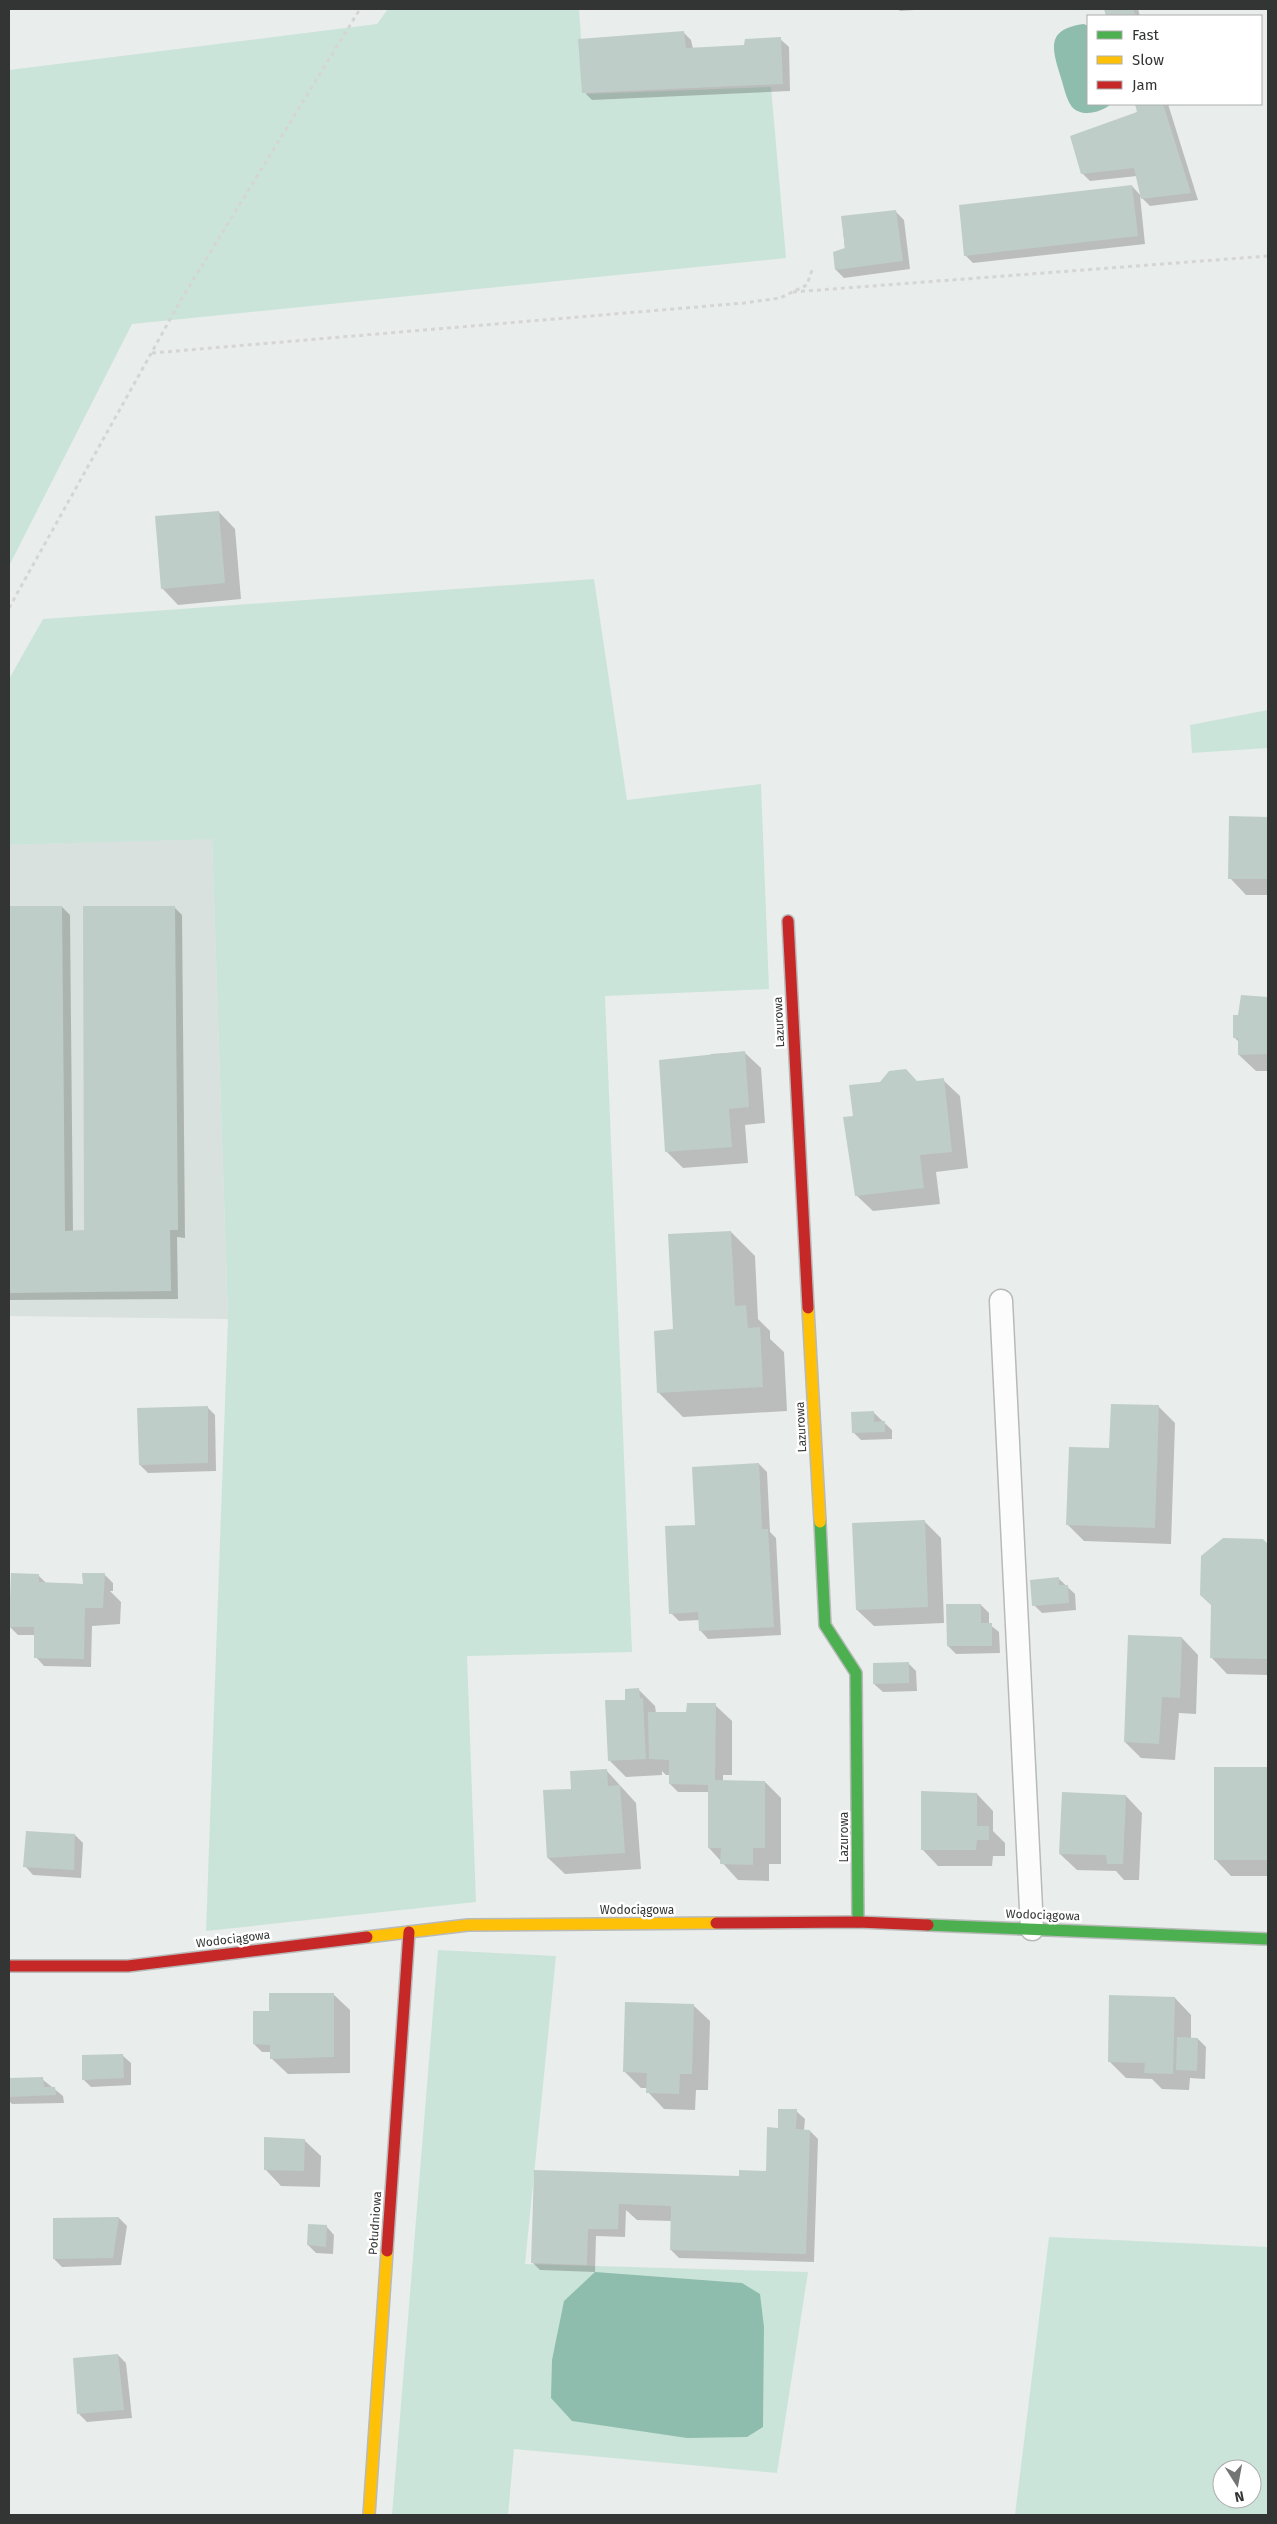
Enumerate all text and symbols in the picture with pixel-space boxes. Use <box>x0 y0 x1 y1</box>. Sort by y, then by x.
legend <box>1087 15 1262 105</box>
text: Fast <box>1132 26 1159 44</box>
text: Slow <box>1132 51 1164 69</box>
text: Jam <box>1132 76 1158 94</box>
street label: Lazurowa <box>771 996 787 1048</box>
street label: Lazurowa <box>793 1401 809 1453</box>
street label: Lazurowa <box>837 1812 851 1862</box>
street label: Wodociągowa <box>600 1903 674 1917</box>
street label: Wodociągowa <box>1005 1907 1081 1923</box>
street label: Wodociągowa <box>195 1928 271 1950</box>
street label: Południowa <box>366 2191 384 2255</box>
north arrow <box>1212 2459 1262 2509</box>
text: N <box>1233 2487 1246 2506</box>

